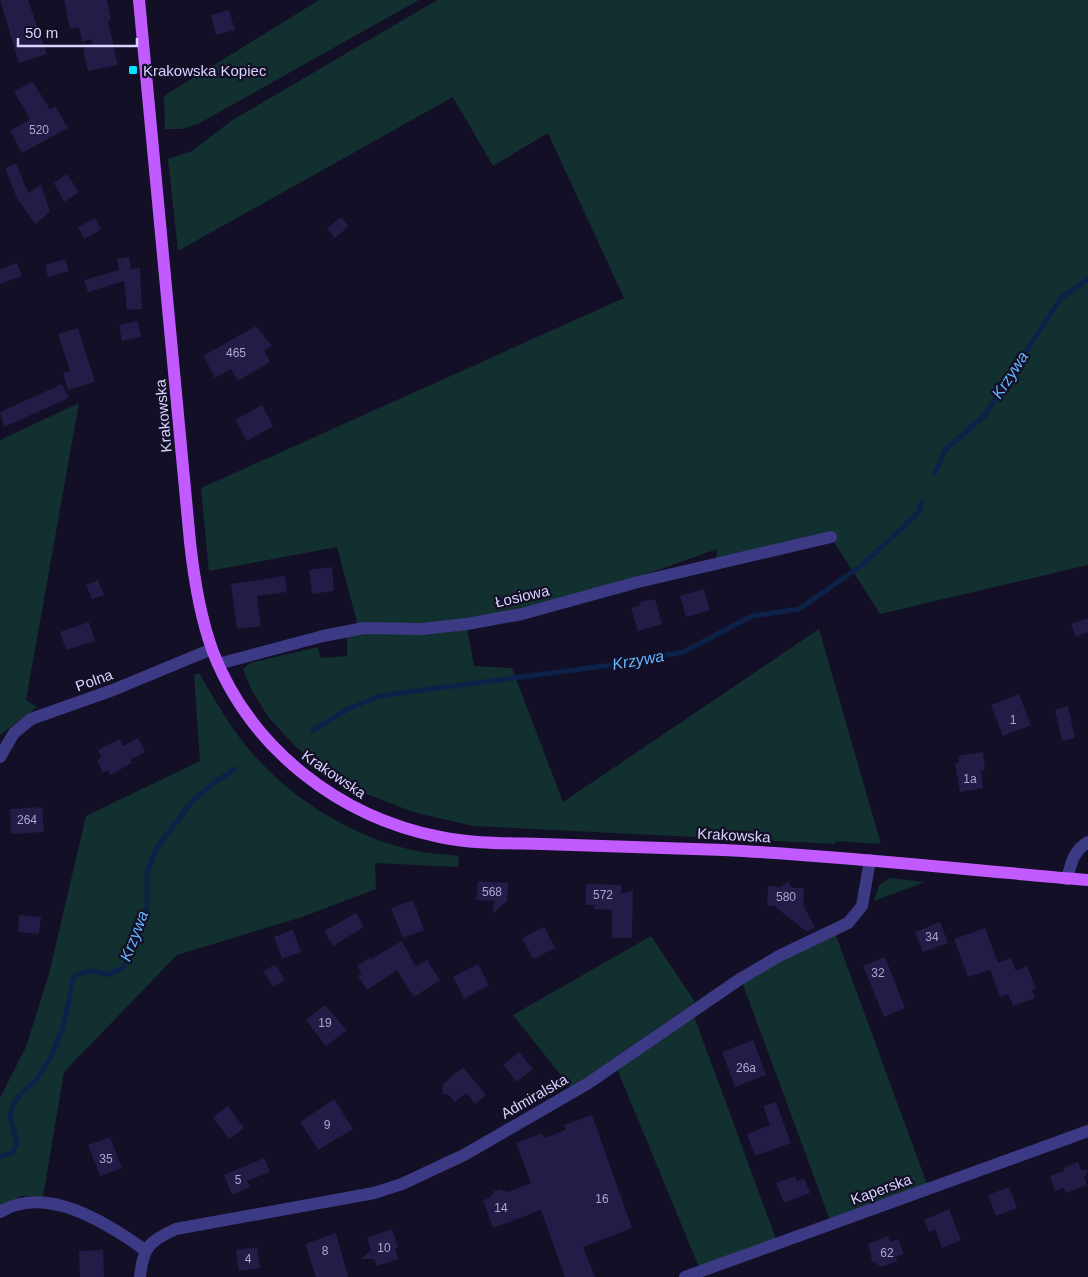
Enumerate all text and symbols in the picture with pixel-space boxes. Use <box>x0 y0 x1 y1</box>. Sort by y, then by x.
scale bar <box>18 15 136 47</box>
text: 50 m <box>25 24 58 41</box>
place label: Krakowska Kopiec <box>143 62 267 79</box>
marker: Krakowska Kopiec <box>127 64 139 76</box>
house number: 520 <box>29 123 49 137</box>
house number: 465 <box>226 346 246 360</box>
water label: Krzywa <box>989 348 1031 402</box>
street label: Krakowska <box>151 378 175 453</box>
street label: Łosiowa <box>493 581 551 610</box>
water label: Krzywa <box>611 647 665 673</box>
street label: Polna <box>73 665 116 695</box>
house number: 1 <box>1010 713 1017 727</box>
street label: Krakowska <box>299 746 370 802</box>
house number: 1a <box>963 772 977 786</box>
house number: 264 <box>17 813 37 827</box>
street label: Krakowska <box>697 825 772 845</box>
house number: 568 <box>482 885 502 899</box>
house number: 572 <box>593 888 613 902</box>
house number: 580 <box>776 890 796 904</box>
water label: Krzywa <box>117 908 151 964</box>
house number: 34 <box>925 930 939 944</box>
house number: 32 <box>871 966 885 980</box>
house number: 19 <box>318 1016 332 1030</box>
house number: 26a <box>736 1061 756 1075</box>
street label: Admiralska <box>498 1070 571 1122</box>
house number: 9 <box>324 1118 331 1132</box>
house number: 35 <box>99 1152 113 1166</box>
street label: Kaperska <box>848 1170 914 1208</box>
house number: 5 <box>235 1173 242 1187</box>
house number: 16 <box>595 1192 609 1206</box>
house number: 14 <box>494 1201 508 1215</box>
house number: 10 <box>377 1241 391 1255</box>
house number: 8 <box>322 1244 329 1258</box>
house number: 62 <box>880 1246 894 1260</box>
house number: 4 <box>245 1252 252 1266</box>

